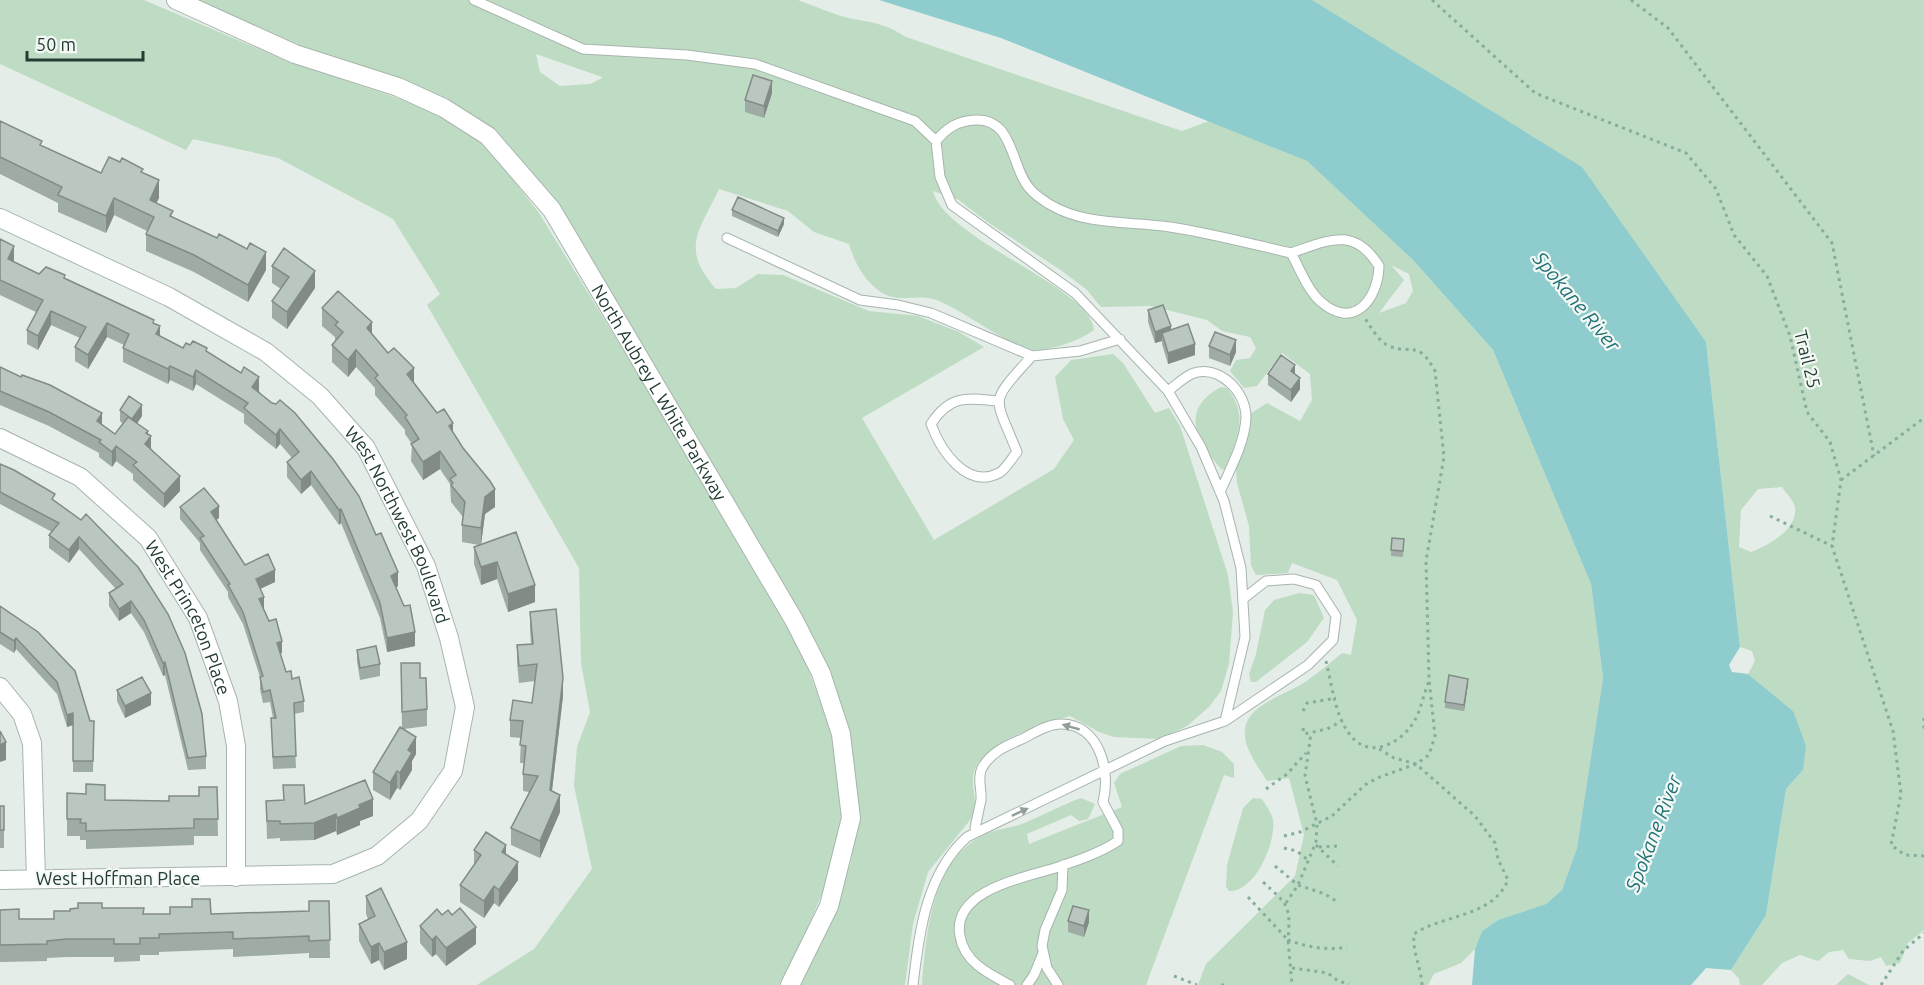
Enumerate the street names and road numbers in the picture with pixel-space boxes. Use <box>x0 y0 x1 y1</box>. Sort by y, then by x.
street label: North Aubrey L White Parkway <box>588 281 731 504</box>
street label: Trail 25 <box>1791 328 1825 390</box>
street label: West Northwest Boulevard <box>341 422 454 626</box>
street label: West Princeton Place <box>142 536 235 697</box>
street label: West Hoffman Place <box>36 868 200 888</box>

